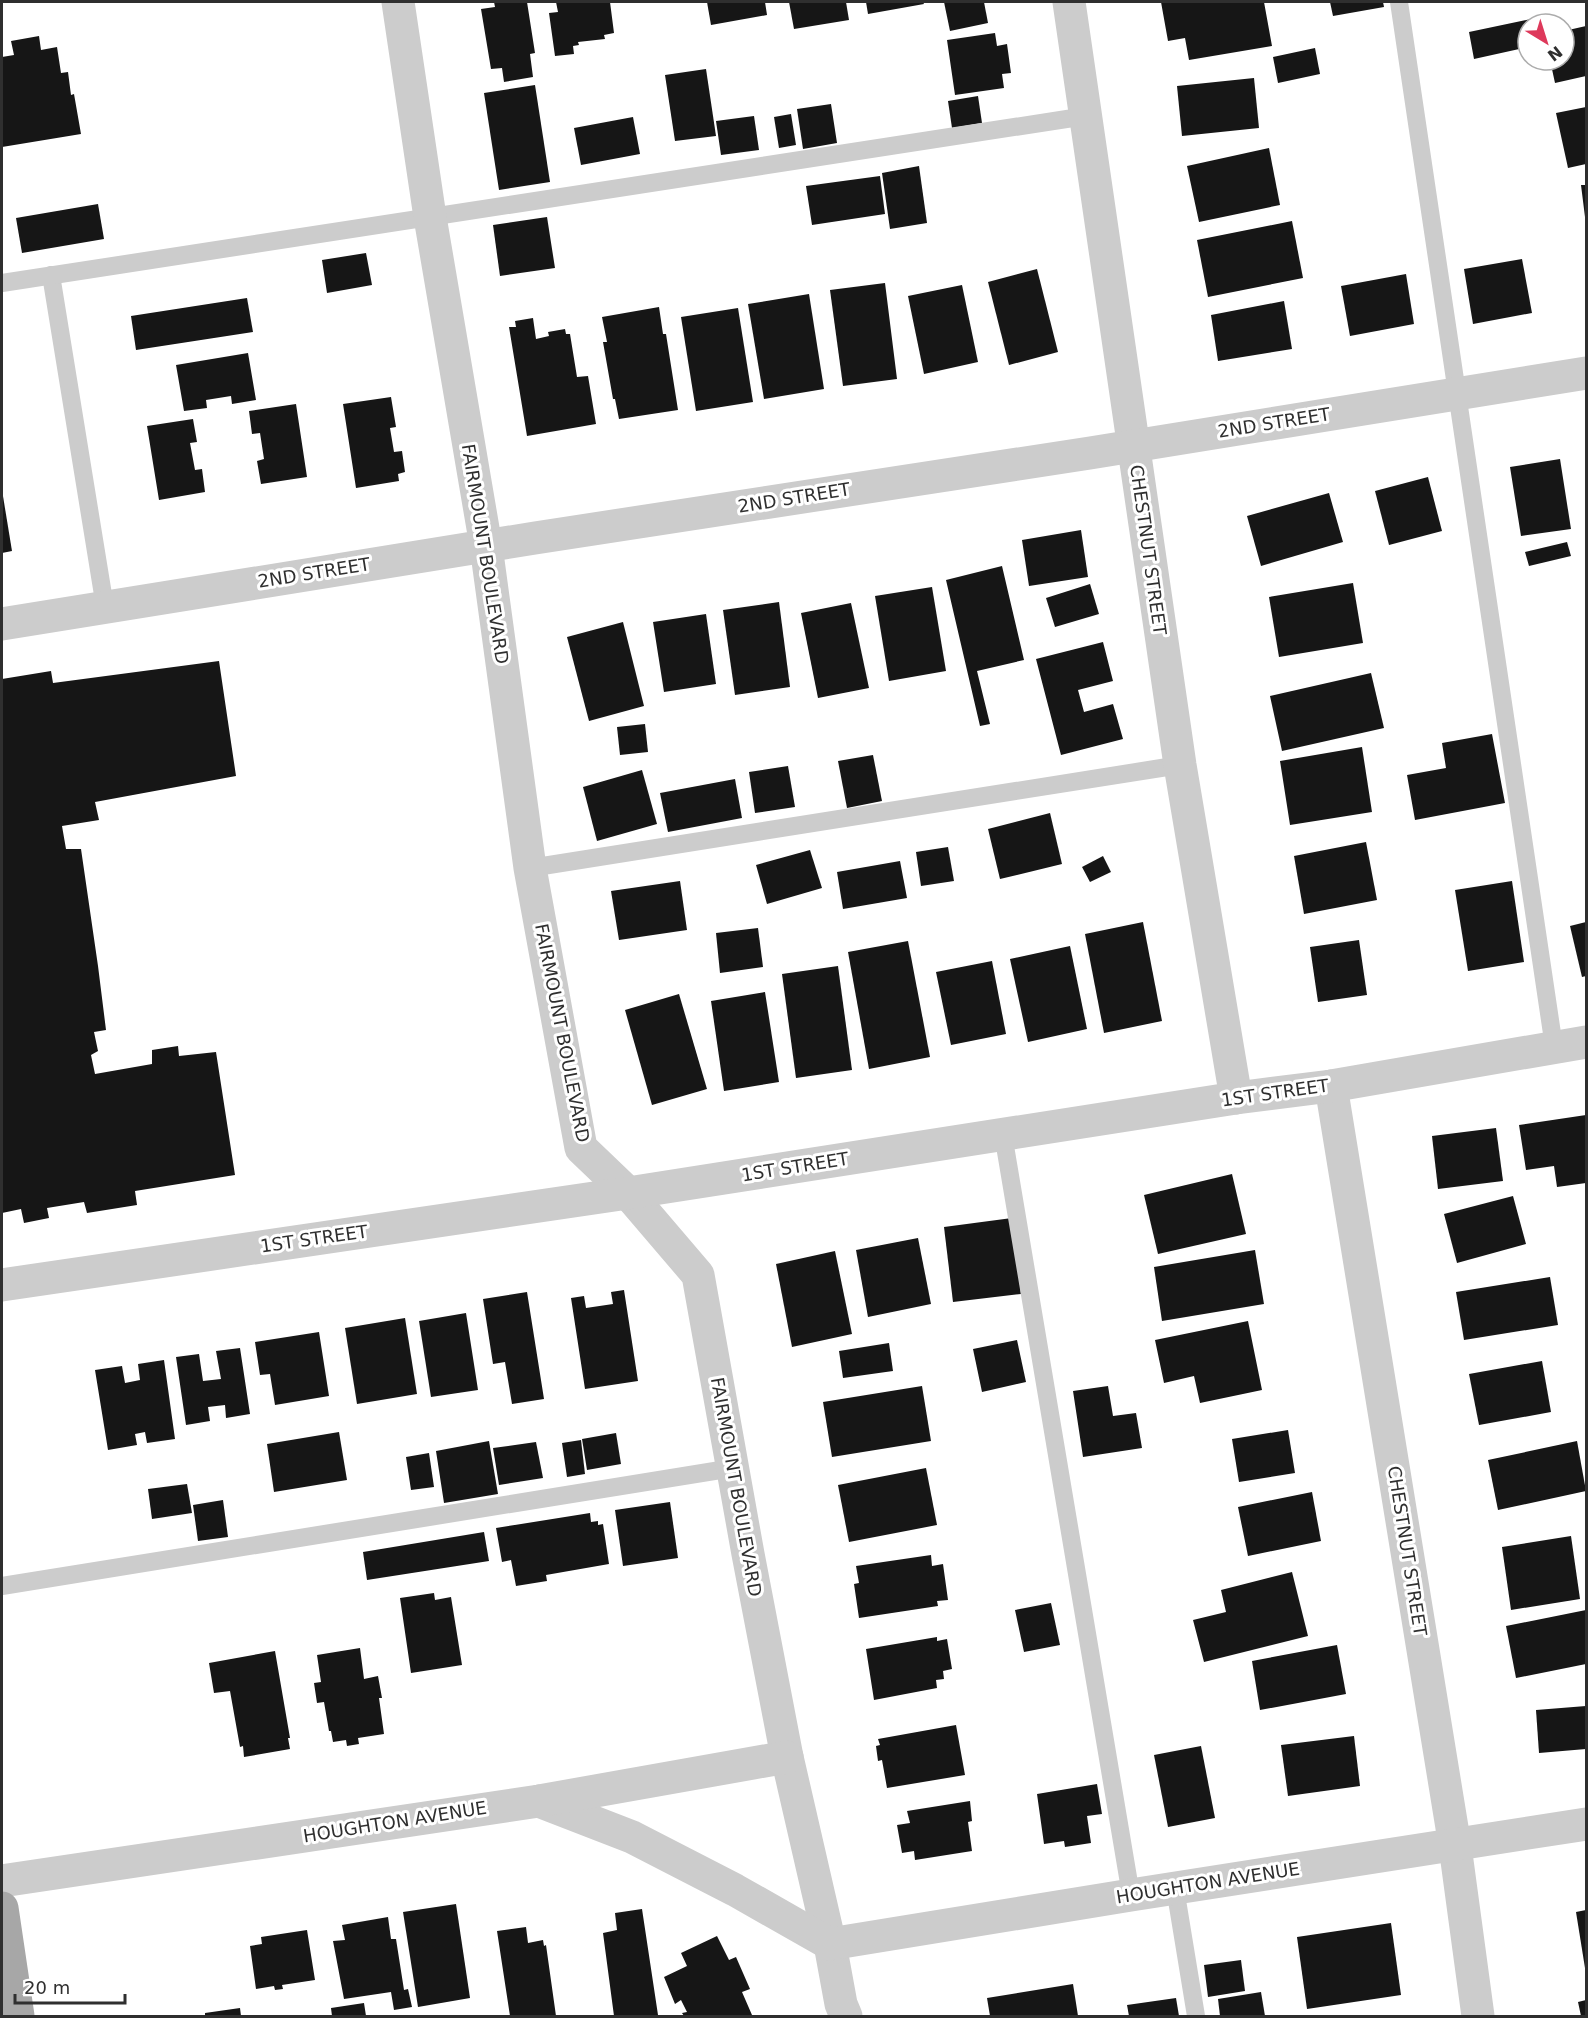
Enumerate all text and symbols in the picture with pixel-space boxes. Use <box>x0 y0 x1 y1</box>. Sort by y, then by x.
north arrow <box>1516 12 1576 72</box>
text: N <box>1544 42 1566 65</box>
street label: 2ND STREET <box>1216 403 1332 442</box>
street label: FAIRMOUNT BOULEVARD <box>458 442 513 665</box>
street label: CHESTNUT STREET <box>1126 463 1171 638</box>
street label: 2ND STREET <box>736 478 852 517</box>
street label: 2ND STREET <box>256 553 372 592</box>
street label: FAIRMOUNT BOULEVARD <box>531 922 594 1144</box>
street label: 1ST STREET <box>1220 1074 1331 1110</box>
street label: 1ST STREET <box>740 1148 851 1185</box>
street label: 1ST STREET <box>259 1220 370 1256</box>
street label: FAIRMOUNT BOULEVARD <box>707 1376 766 1598</box>
street label: CHESTNUT STREET <box>1384 1464 1431 1638</box>
street label: HOUGHTON AVENUE <box>302 1797 488 1846</box>
street label: HOUGHTON AVENUE <box>1115 1858 1301 1907</box>
scale bar <box>15 1967 124 2005</box>
text: 20 m <box>24 1977 70 1998</box>

